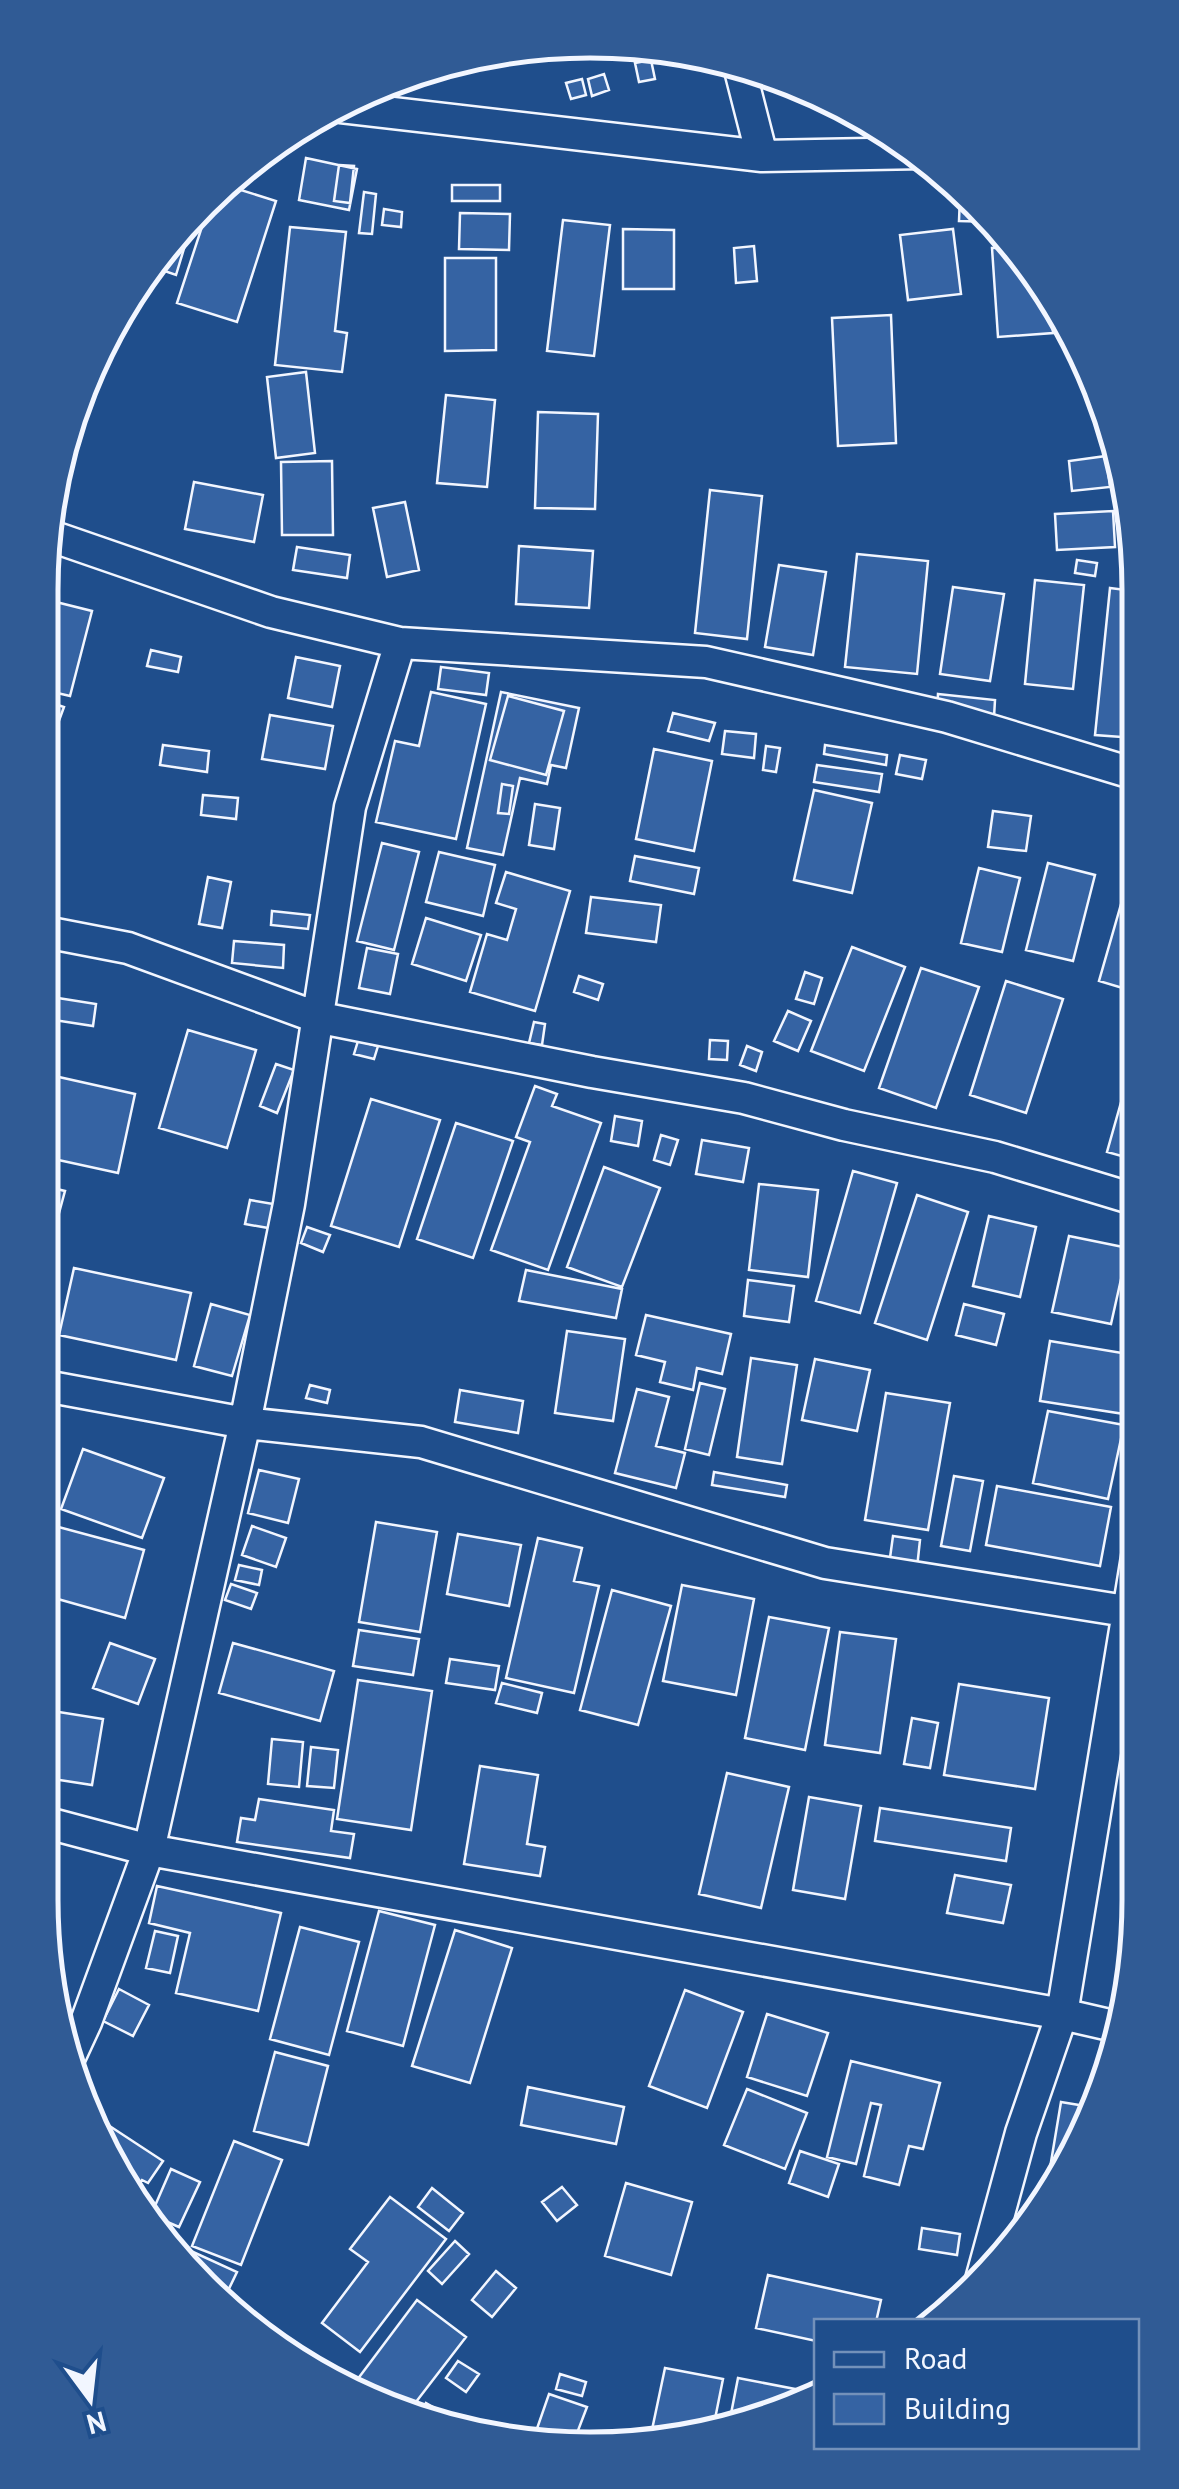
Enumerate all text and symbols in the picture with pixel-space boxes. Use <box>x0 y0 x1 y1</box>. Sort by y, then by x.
legend <box>814 2319 1139 2449</box>
text: Road <box>904 2338 968 2377</box>
north arrow <box>40 2349 140 2449</box>
text: Building <box>904 2388 1011 2427</box>
text: N <box>83 2403 110 2444</box>

